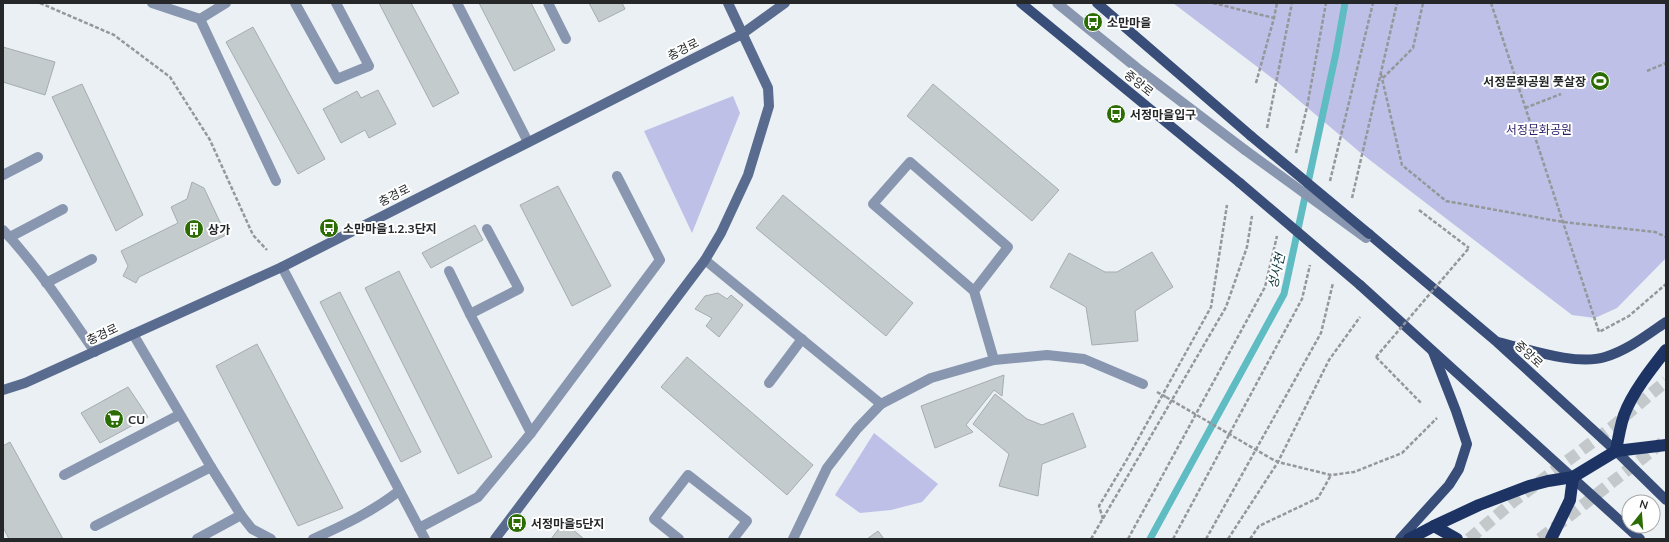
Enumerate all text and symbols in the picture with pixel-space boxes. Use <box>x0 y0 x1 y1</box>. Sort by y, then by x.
bus stop icon: 소만마을 <box>1082 11 1104 33</box>
place label: 소만마을 <box>1107 15 1151 30</box>
street label: 충경로 <box>665 35 701 63</box>
street label: 중앙로 <box>1121 67 1157 99</box>
sports icon: 서정문화공원 풋살장 <box>1589 70 1611 92</box>
place label: 서정문화공원 풋살장 <box>1483 74 1586 89</box>
bus stop icon: 서정마을입구 <box>1105 103 1127 125</box>
place label: 서정마을입구 <box>1130 107 1196 122</box>
park label: 서정문화공원 <box>1506 122 1572 137</box>
street label: 충경로 <box>376 181 412 209</box>
bus stop icon: 소만마을1.2.3단지 <box>318 217 340 239</box>
building icon: 상가 <box>183 218 205 240</box>
place label: 소만마을1.2.3단지 <box>343 221 437 236</box>
place label: 상가 <box>208 222 230 237</box>
water label: 성사천 <box>1264 251 1288 290</box>
street label: 충경로 <box>84 320 120 348</box>
street label: 중앙로 <box>1512 337 1546 371</box>
supermarket icon: CU <box>103 408 125 430</box>
place label: CU <box>128 412 145 427</box>
north arrow <box>1621 494 1661 534</box>
text: N <box>1638 497 1650 512</box>
bus stop icon: 서정마을5단지 <box>506 512 528 534</box>
place label: 서정마을5단지 <box>531 516 604 531</box>

